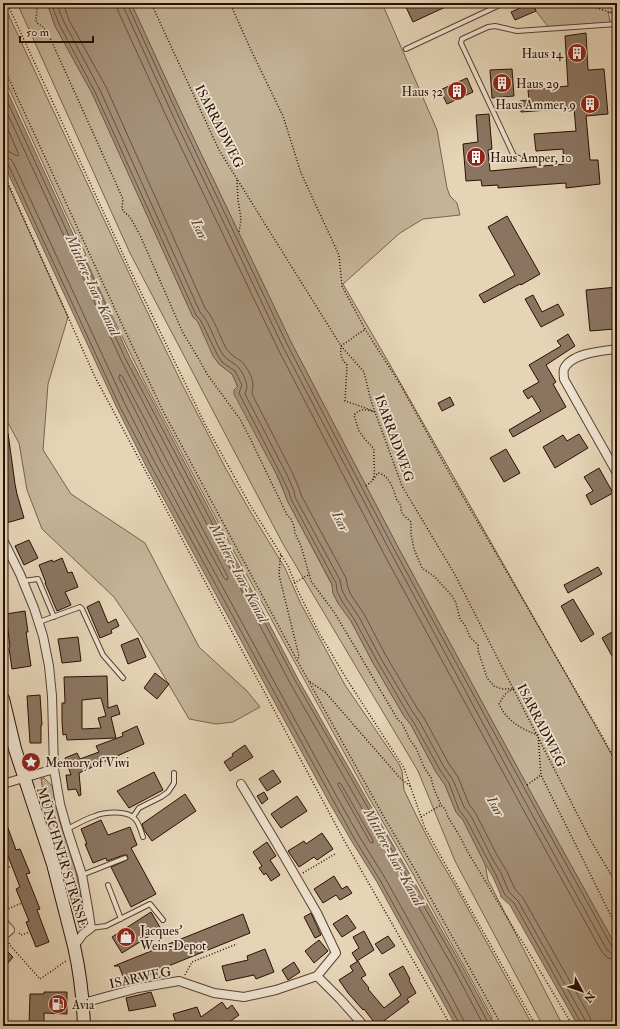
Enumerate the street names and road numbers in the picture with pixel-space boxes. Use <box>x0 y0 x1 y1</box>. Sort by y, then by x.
street label: ISARRADWEG <box>191 82 247 171</box>
street label: ISARRADWEG <box>371 393 417 484</box>
street label: ISARRADWEG <box>513 681 569 770</box>
street label: MÜNCHNER STRASSE <box>33 785 91 930</box>
street label: ISARWEG <box>108 964 173 992</box>

